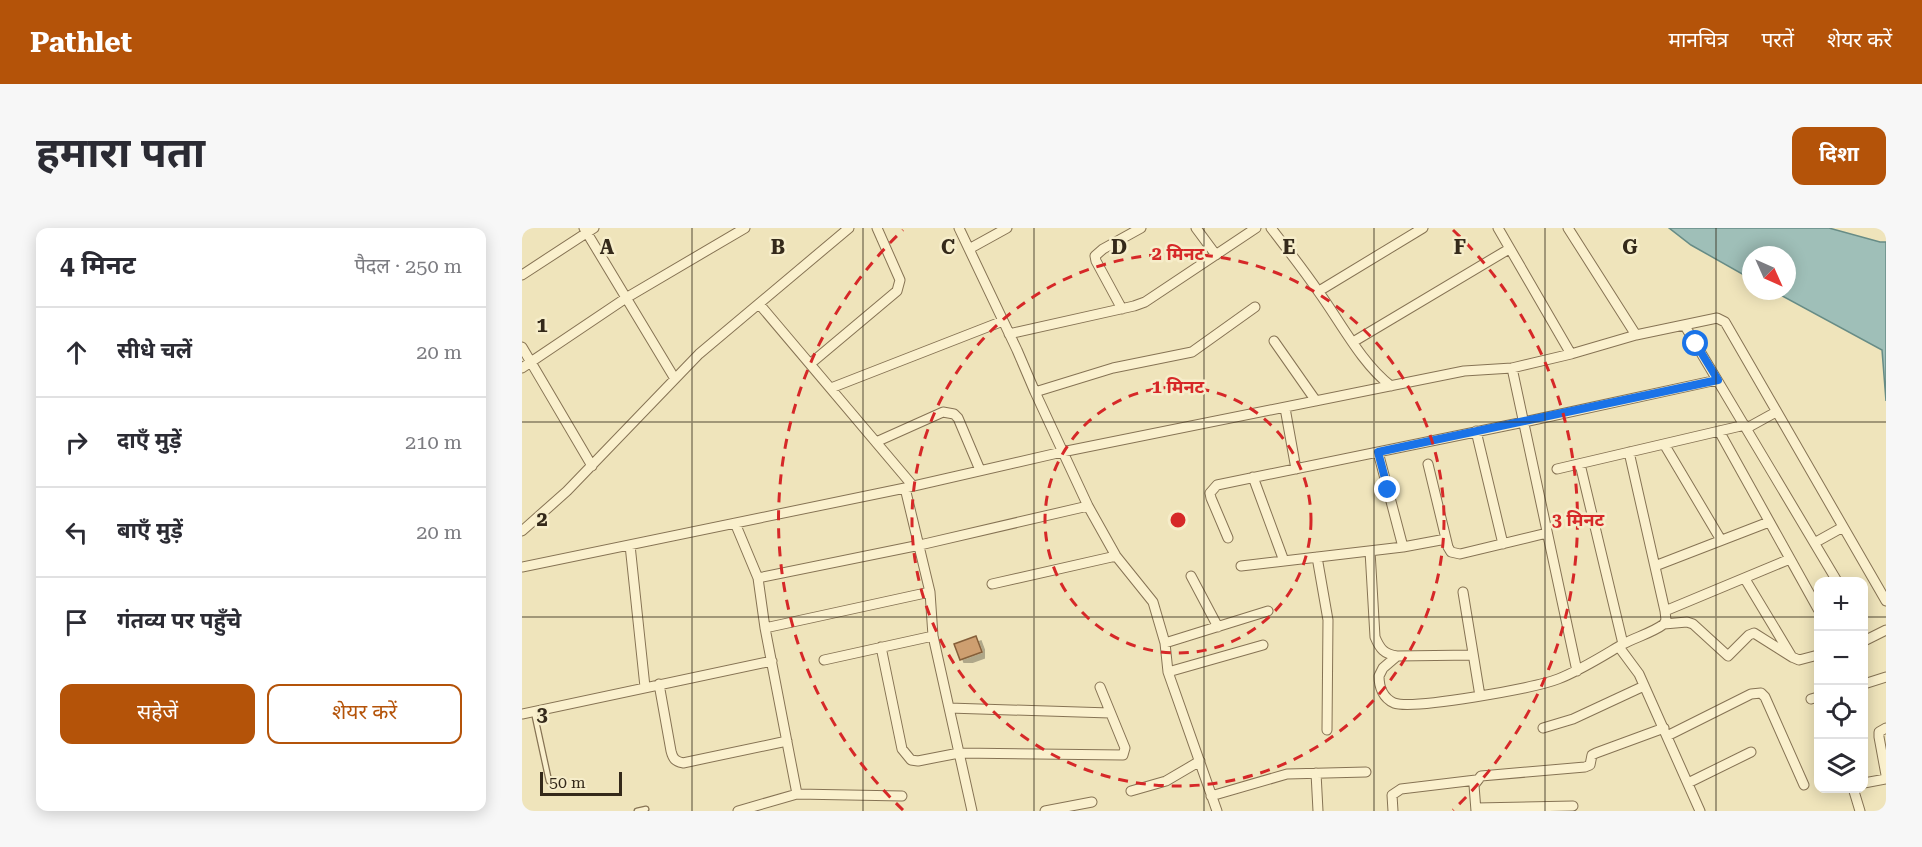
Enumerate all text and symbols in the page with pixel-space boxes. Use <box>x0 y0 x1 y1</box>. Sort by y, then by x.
text: Pathlet <box>30 26 132 59</box>
text: मानचित्र <box>1668 28 1728 52</box>
text: परतें <box>1761 28 1794 52</box>
text: शेयर करें <box>1827 28 1892 52</box>
button: दिशा <box>1792 127 1886 185</box>
text: हमारा पता <box>36 128 205 177</box>
text: A <box>600 235 615 259</box>
text: B <box>771 235 785 259</box>
text: C <box>941 235 955 259</box>
text: D <box>1111 235 1127 259</box>
text: E <box>1283 235 1296 259</box>
text: F <box>1454 235 1466 259</box>
text: G <box>1622 235 1638 259</box>
text: 2 मिनट <box>1152 243 1205 264</box>
north arrow <box>1742 246 1796 300</box>
text: 4 मिनट <box>60 250 136 280</box>
text: पैदल · 250 m <box>354 254 462 278</box>
text: 1 <box>536 313 548 337</box>
route start <box>1682 330 1708 356</box>
icon: ahead <box>60 336 93 369</box>
text: सीधे चलें <box>117 338 192 363</box>
text: 20 m <box>416 340 462 364</box>
text: 1 मिनट <box>1152 376 1205 397</box>
icon: right <box>60 426 93 459</box>
text: दाएँ मुड़ें <box>117 428 182 453</box>
text: 210 m <box>405 430 462 454</box>
route end <box>1374 476 1400 502</box>
text: 2 <box>536 507 548 531</box>
text: 3 मिनट <box>1552 509 1605 530</box>
centre of rings <box>1168 510 1188 530</box>
icon: left <box>60 516 93 549</box>
text: बाएँ मुड़ें <box>117 518 183 543</box>
text: 20 m <box>416 520 462 544</box>
map controls <box>1814 577 1868 793</box>
button: + <box>1814 577 1868 631</box>
icon: arrive <box>60 606 93 639</box>
text: गंतव्य पर पहुँचे <box>117 608 241 633</box>
button: − <box>1814 631 1868 685</box>
button: सहेजें <box>60 684 255 744</box>
button: शेयर करें <box>267 684 462 744</box>
button: locate <box>1814 685 1868 739</box>
text: 3 <box>536 702 548 726</box>
button: layers <box>1814 739 1868 793</box>
scale bar <box>540 769 622 796</box>
text: 50 m <box>549 773 586 792</box>

